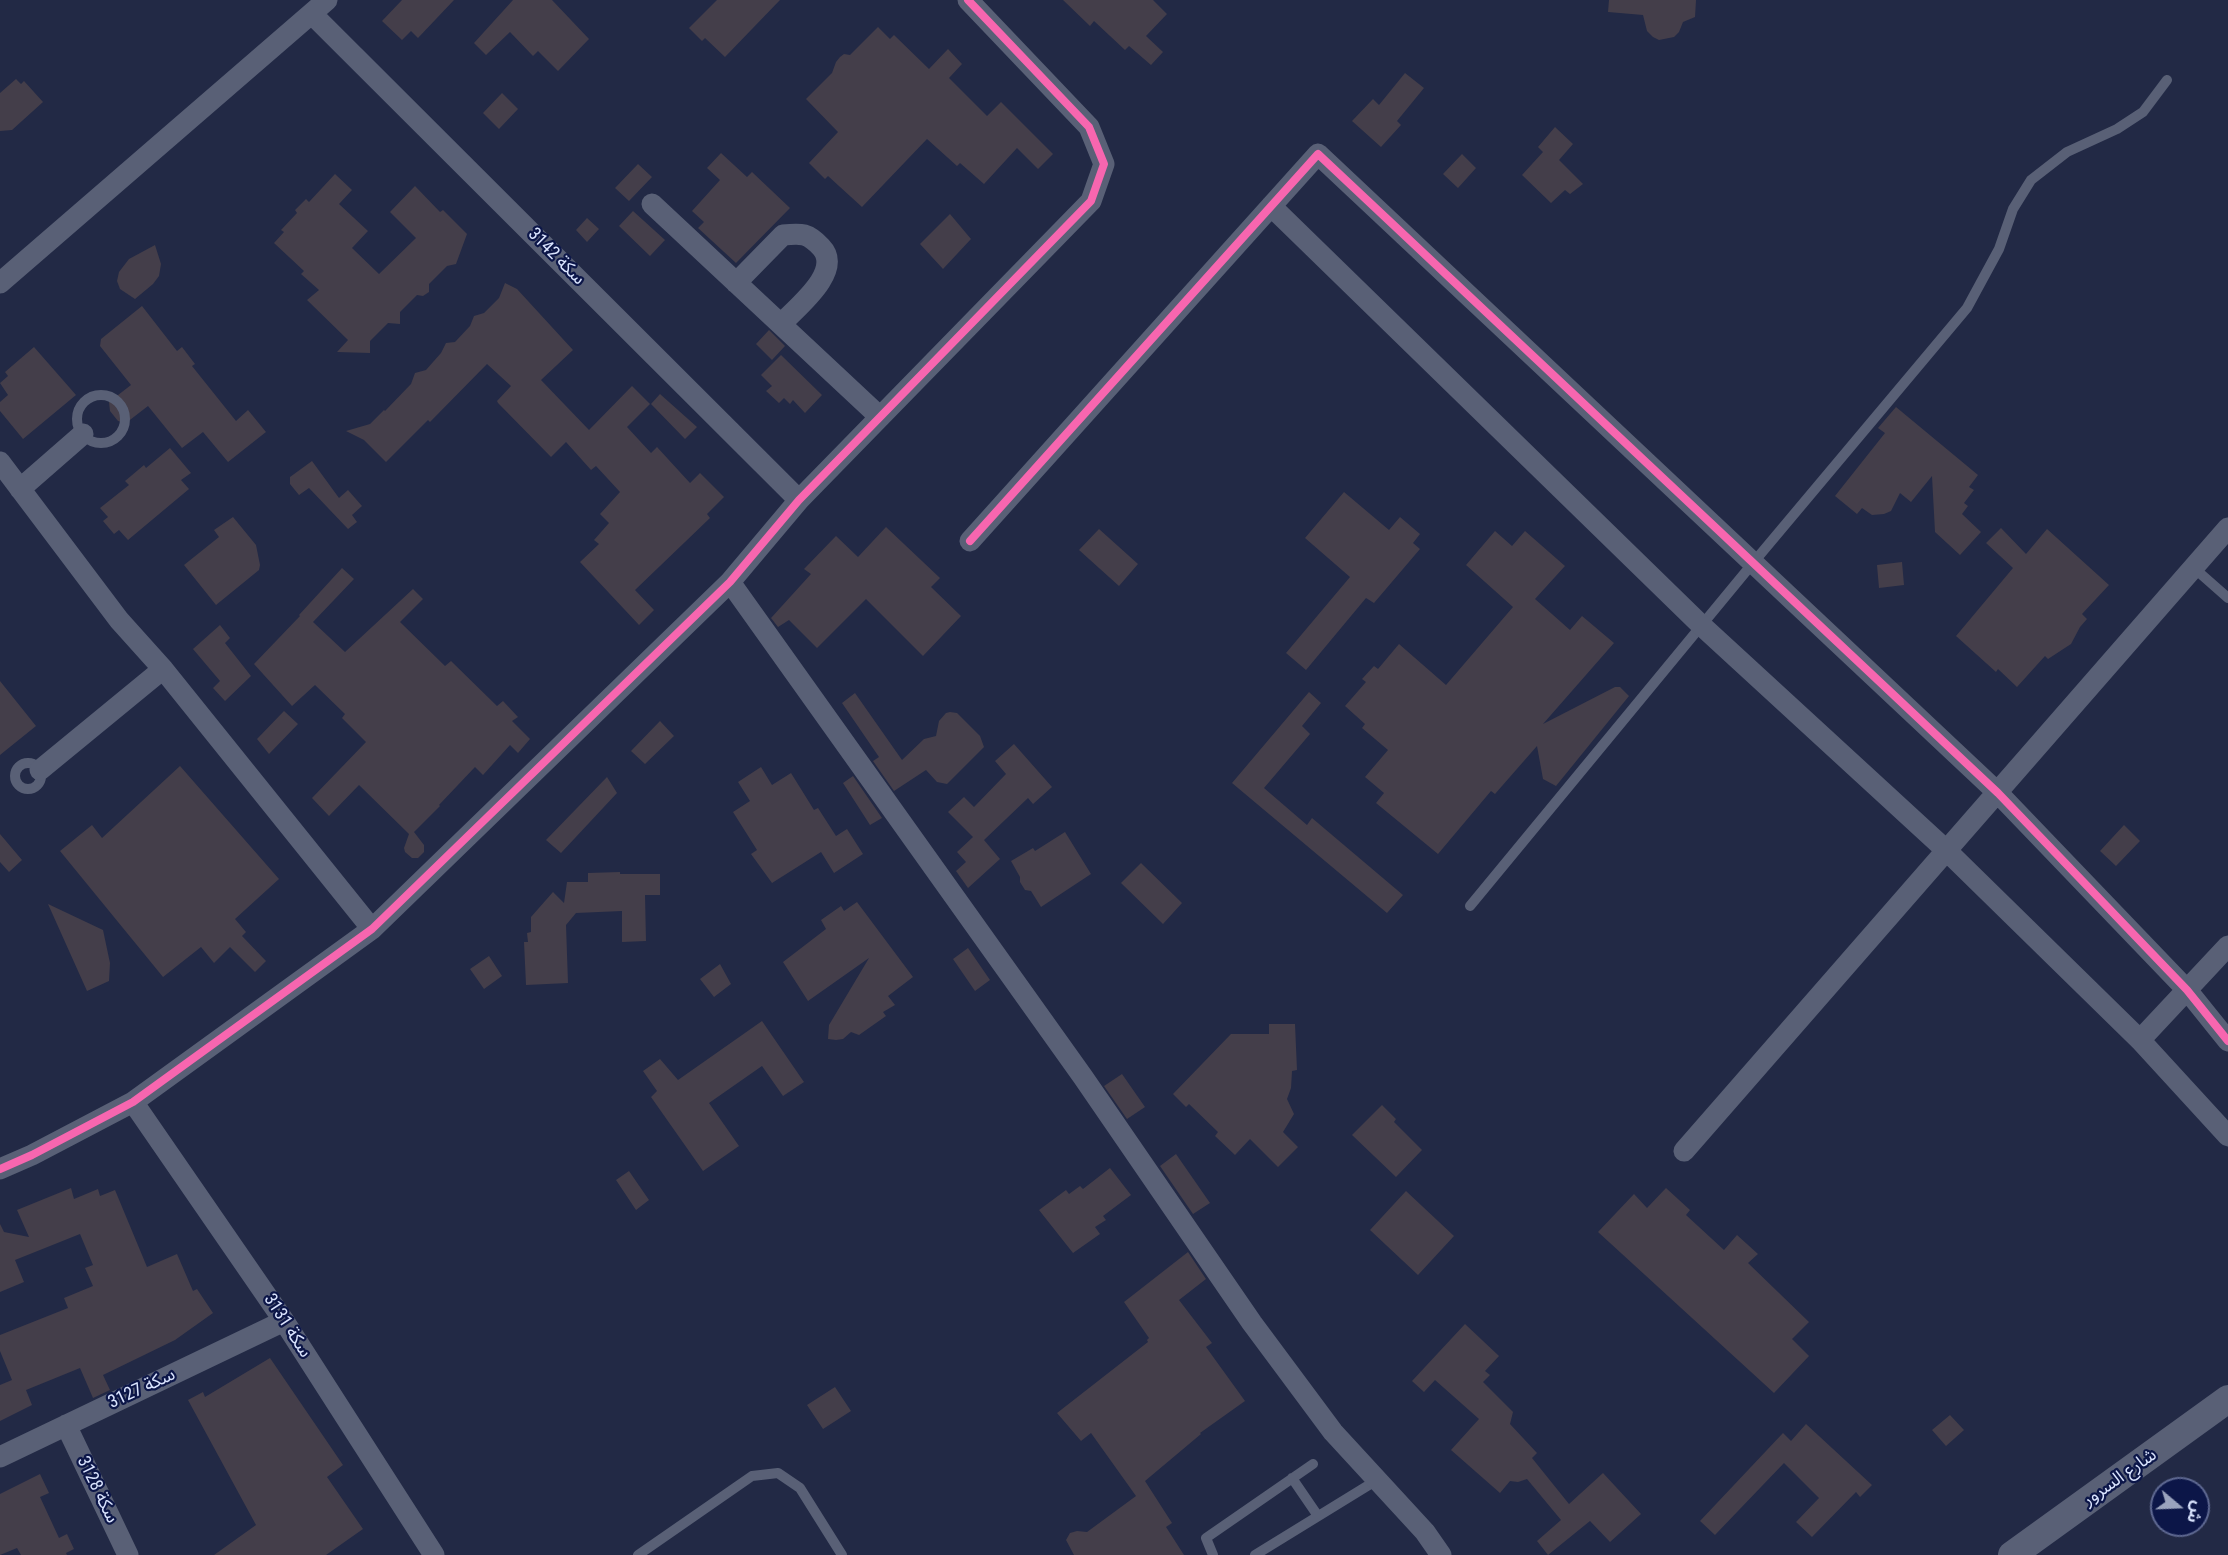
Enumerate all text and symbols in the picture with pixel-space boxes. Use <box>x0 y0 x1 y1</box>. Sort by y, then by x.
street label: سكة 3142 <box>523 224 589 290</box>
street label: سكة 3131 <box>258 1290 316 1362</box>
street label: سكة 3127 <box>105 1364 179 1414</box>
street label: شارع السرور <box>2079 1445 2161 1511</box>
street label: سكة 3128 <box>72 1453 122 1527</box>
north arrow <box>2150 1477 2210 1537</box>
text: ش <box>2183 1499 2208 1526</box>

